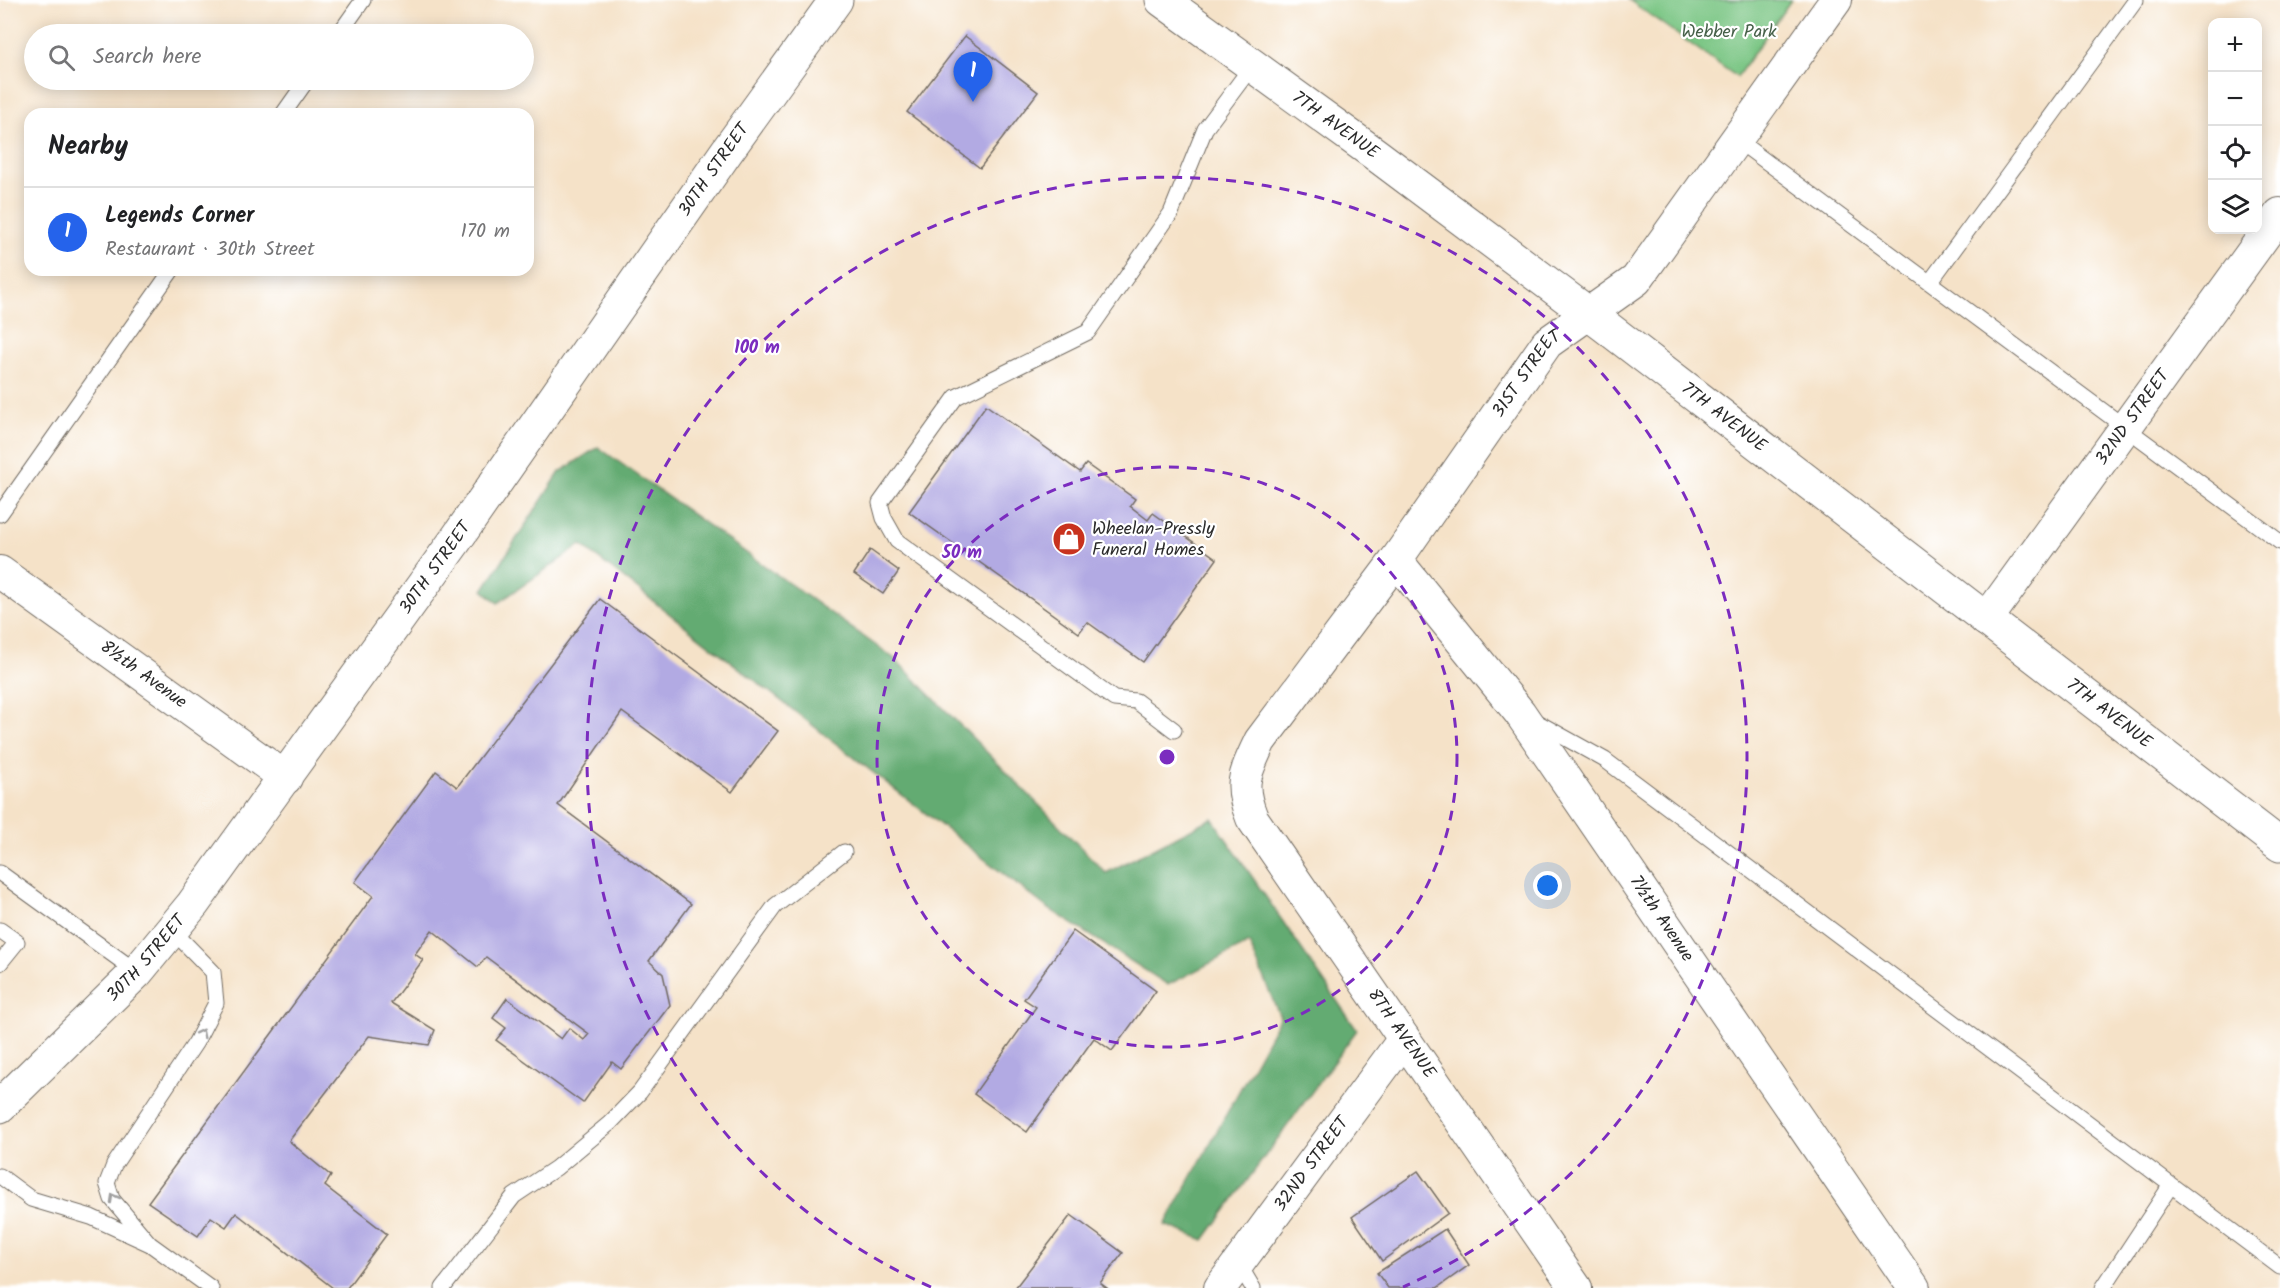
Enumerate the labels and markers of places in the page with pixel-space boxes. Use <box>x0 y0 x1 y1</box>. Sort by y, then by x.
pin: 1 <box>954 52 992 102</box>
place label: Wheelan-Pressly Funeral Homes <box>1092 515 1215 565</box>
shop icon: Wheelan-Pressly Funeral Homes <box>1051 521 1087 557</box>
centre of rings <box>1157 747 1177 767</box>

